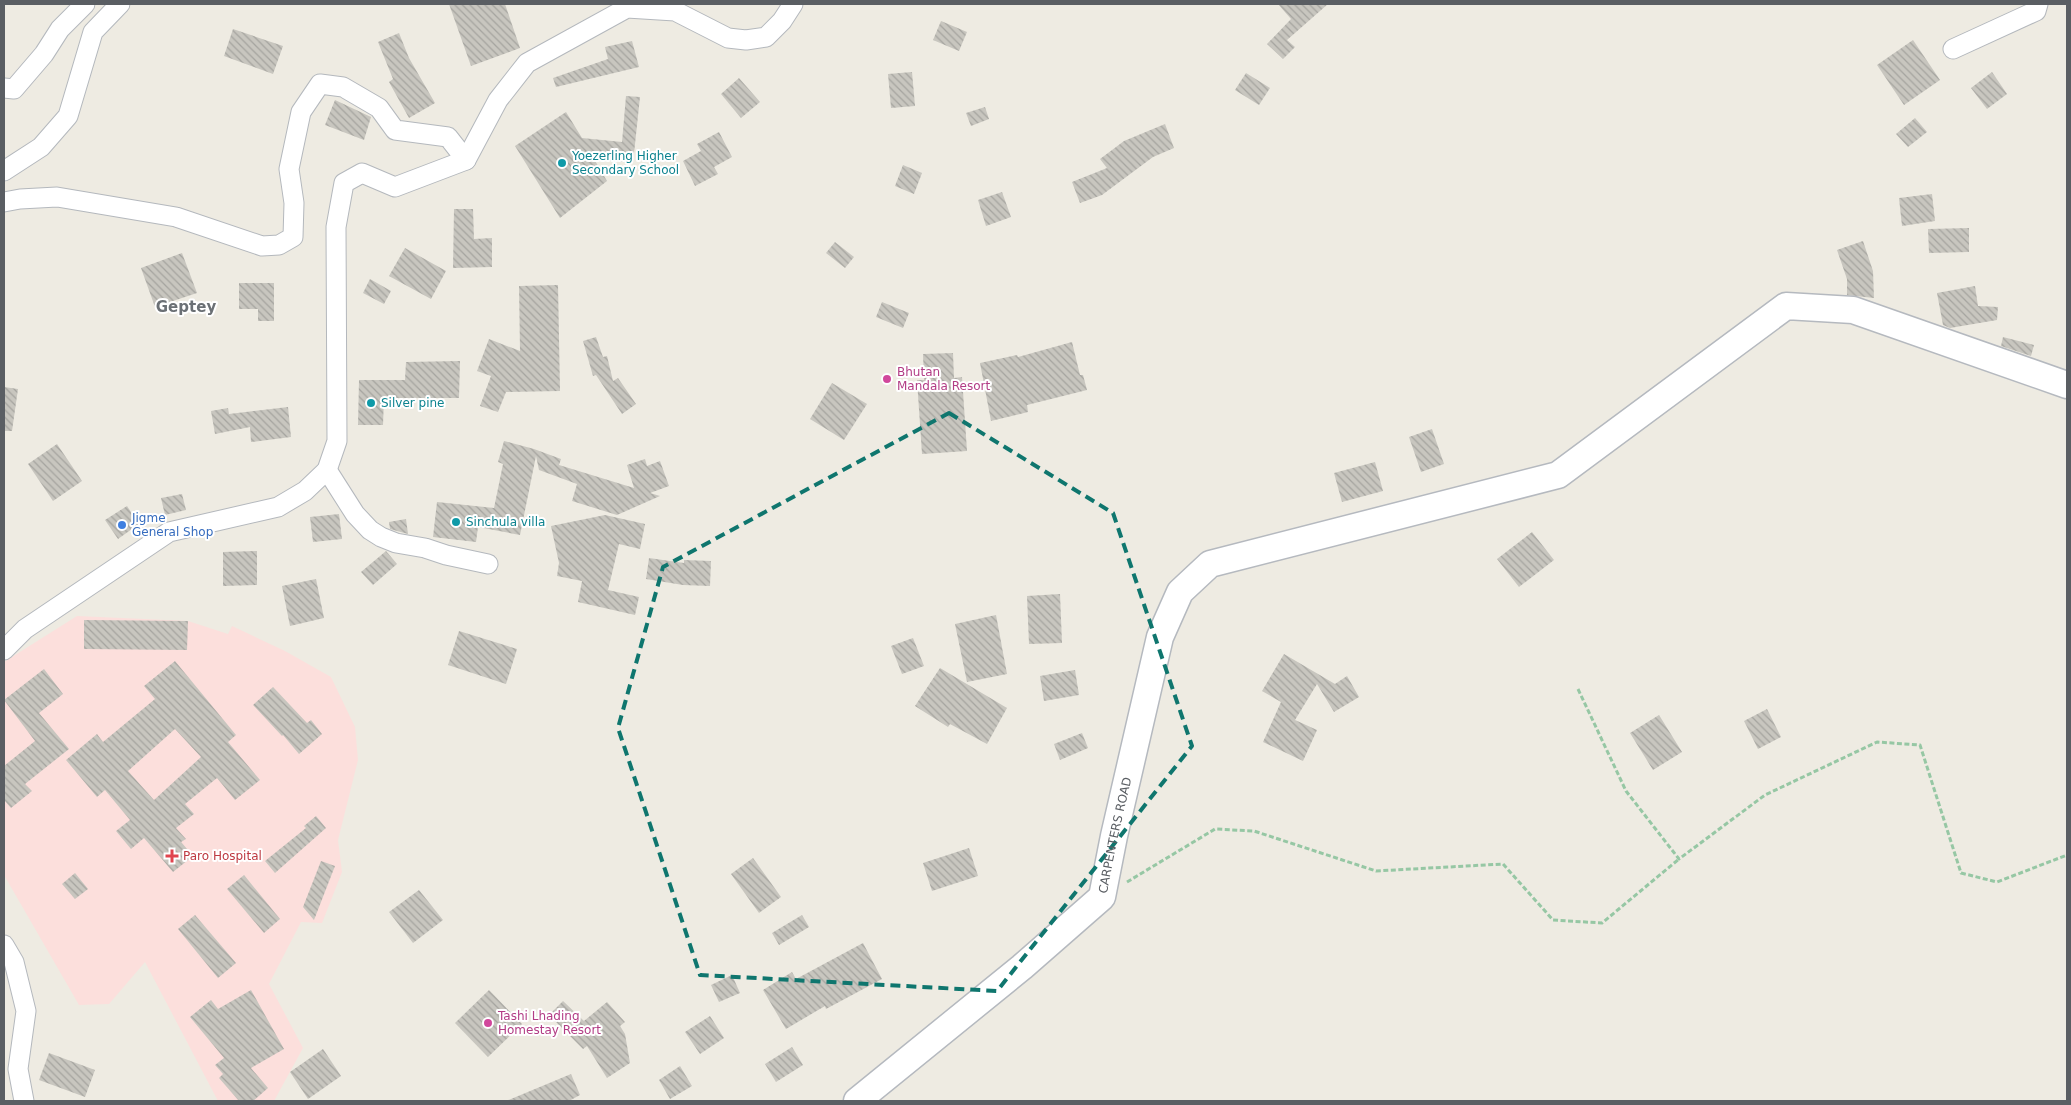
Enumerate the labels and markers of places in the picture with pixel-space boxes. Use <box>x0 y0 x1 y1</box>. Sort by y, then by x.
place label: Yoezerling Higher Secondary School <box>571 149 679 177</box>
marker: Yoezerling Higher Secondary School <box>556 157 568 169</box>
place label: Bhutan Mandala Resort <box>897 365 990 393</box>
marker: Bhutan Mandala Resort <box>881 373 893 385</box>
place label: Silver pine <box>381 396 444 410</box>
marker: Silver pine <box>365 397 377 409</box>
place label: Jigme General Shop <box>131 511 213 539</box>
place label: Sinchula villa <box>466 515 545 529</box>
marker: Sinchula villa <box>450 516 462 528</box>
marker: Jigme General Shop <box>116 519 128 531</box>
marker: Paro Hospital <box>165 849 179 863</box>
place label: Paro Hospital <box>183 849 262 863</box>
place label: Tashi Lhading Homestay Resort <box>497 1009 601 1037</box>
marker: Tashi Lhading Homestay Resort <box>482 1017 494 1029</box>

